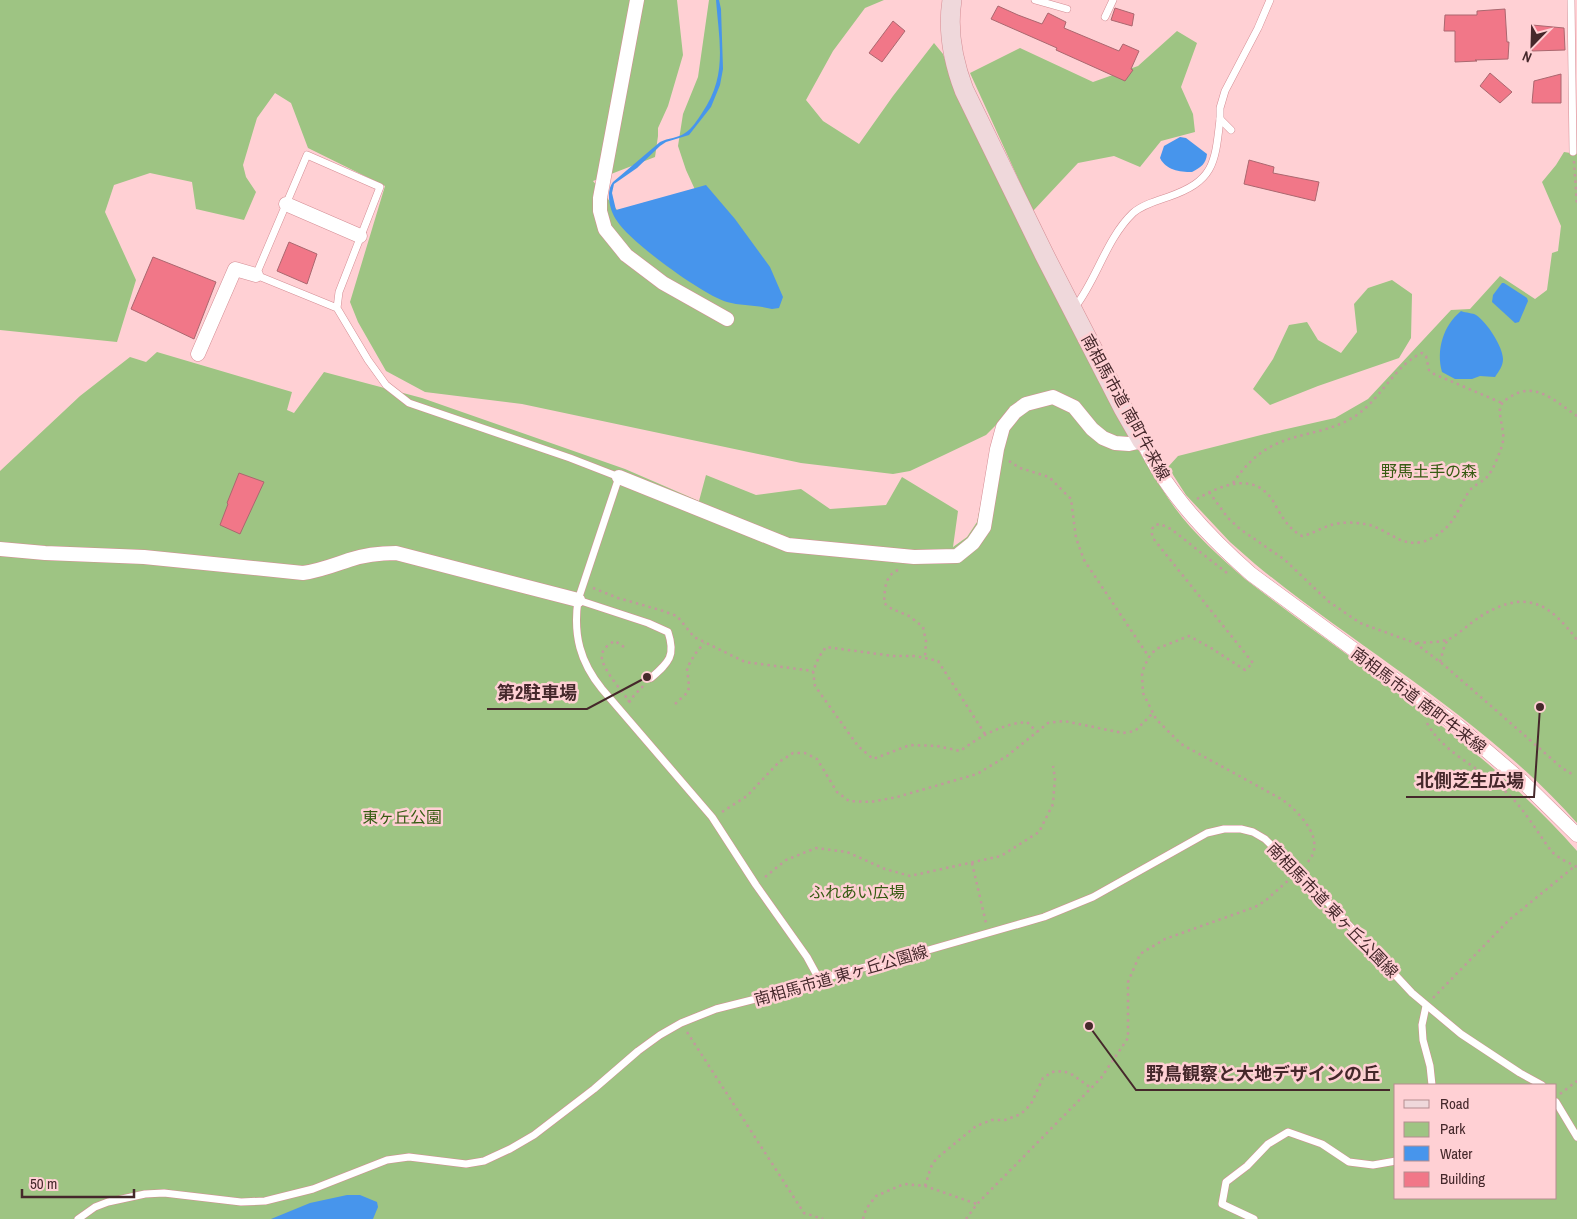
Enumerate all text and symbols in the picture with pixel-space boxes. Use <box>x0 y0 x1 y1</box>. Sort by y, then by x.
north arrow <box>1507 20 1557 70</box>
text: N <box>1520 47 1534 67</box>
street label: 南相馬市道 南町牛来線 <box>1077 330 1175 484</box>
park label: 野馬土手の森 <box>1381 460 1477 482</box>
street label: 南相馬市道 南町牛来線 <box>1347 642 1491 758</box>
callout: 第2駐車場 <box>487 676 587 709</box>
text: 第2駐車場 <box>497 680 577 705</box>
callout: 北側芝生広場 <box>1406 764 1534 797</box>
text: 北側芝生広場 <box>1416 768 1524 793</box>
park label: 東ヶ丘公園 <box>362 806 442 828</box>
street label: 南相馬市道 東ヶ丘公園線 <box>1263 838 1403 982</box>
park label: ふれあい広場 <box>809 881 905 903</box>
street label: 南相馬市道 東ヶ丘公園線 <box>752 940 930 1010</box>
callout: 野鳥観察と大地デザインの丘 <box>1136 1057 1390 1090</box>
text: 野鳥観察と大地デザインの丘 <box>1146 1061 1380 1086</box>
legend <box>1394 1084 1557 1199</box>
text: Road <box>1440 1093 1469 1114</box>
text: Park <box>1440 1118 1466 1139</box>
text: Water <box>1440 1143 1472 1164</box>
scale bar <box>22 1166 135 1198</box>
text: Building <box>1440 1168 1485 1189</box>
text: 50 m <box>30 1173 57 1194</box>

